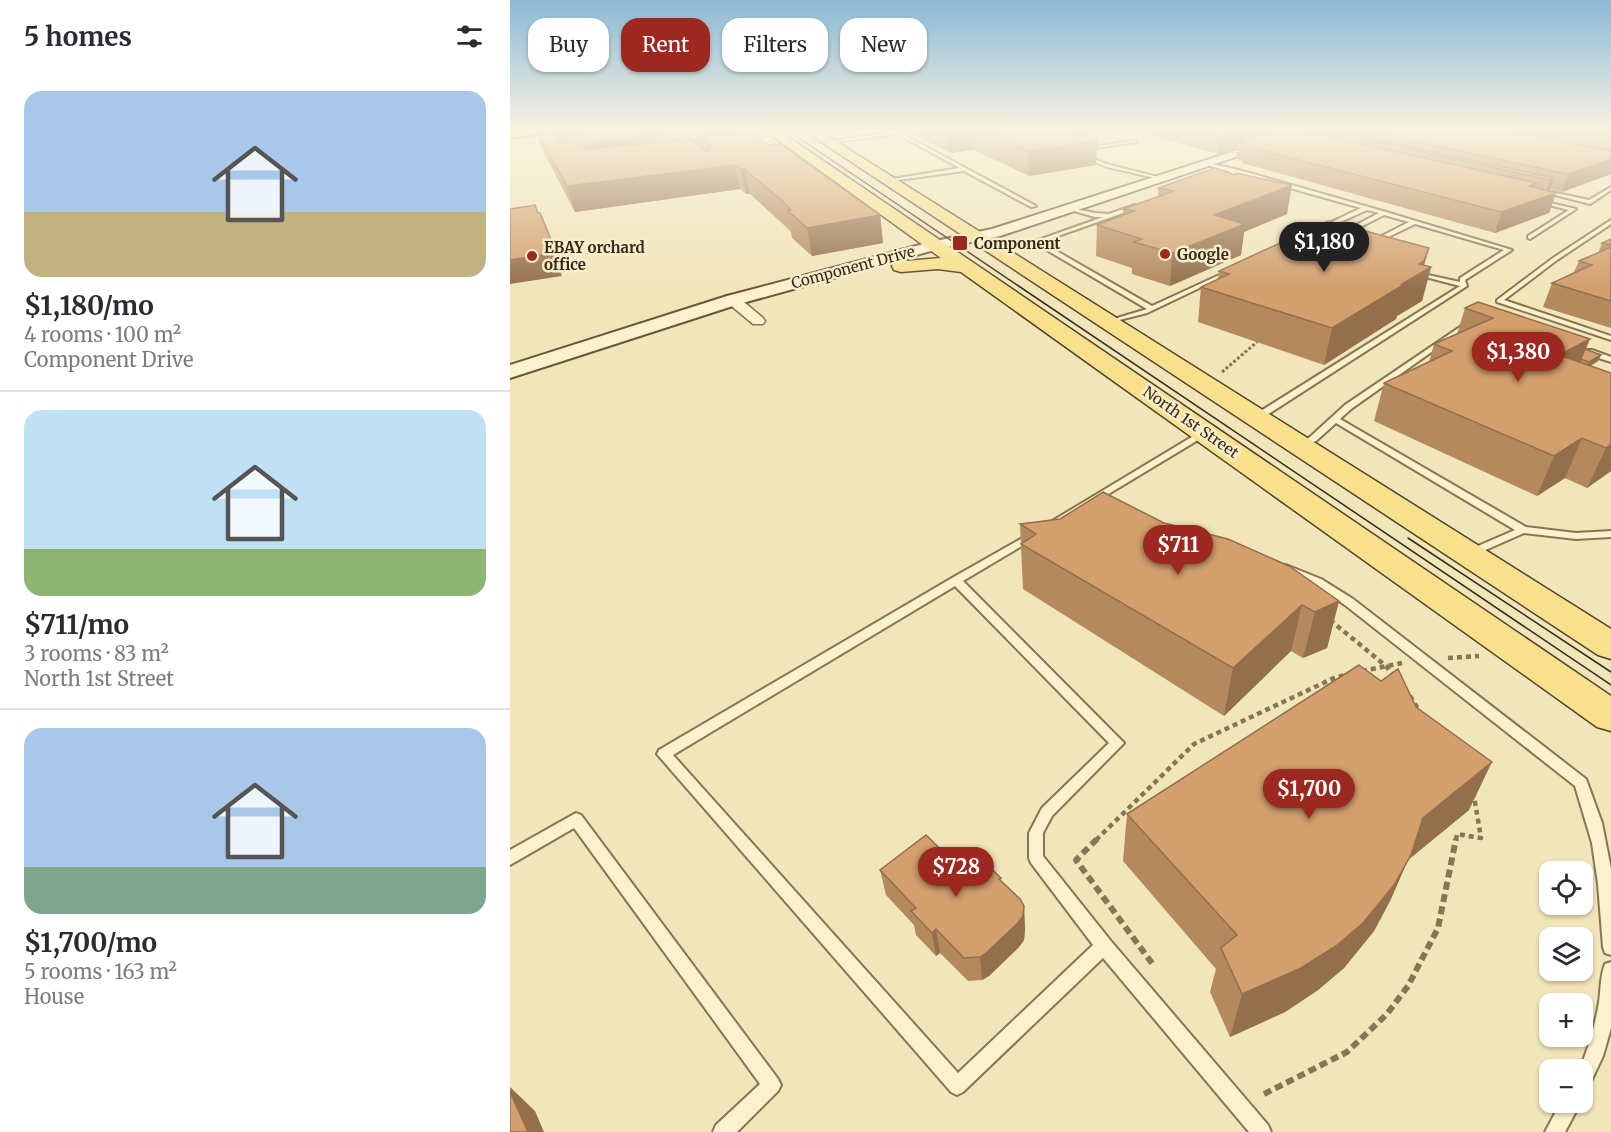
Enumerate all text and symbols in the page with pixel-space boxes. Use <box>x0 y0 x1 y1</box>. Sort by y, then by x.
chip: Buy <box>528 18 609 72</box>
chip: Rent <box>621 18 710 72</box>
chip: Filters <box>722 18 828 72</box>
chip: New <box>840 18 927 72</box>
text: 5 homes <box>24 20 132 53</box>
icon: filters <box>453 20 486 53</box>
icon: home <box>201 130 309 238</box>
pin: $1,180 <box>1275 222 1373 273</box>
text: $1,180 <box>1293 229 1355 254</box>
marker: Component <box>951 234 969 252</box>
place label: Component <box>974 234 1061 253</box>
place label: EBAY orchard office <box>544 238 645 274</box>
street label: Component Drive <box>789 241 917 293</box>
place label: Google <box>1177 245 1229 264</box>
marker: Google <box>1158 247 1172 261</box>
marker: EBAY orchard office <box>525 249 539 263</box>
text: $1,180/mo <box>24 289 154 322</box>
text: 4 rooms · 100 m² <box>24 322 181 347</box>
pin: $1,380 <box>1469 332 1567 383</box>
text: $1,380 <box>1486 339 1550 364</box>
text: Component Drive <box>24 347 194 372</box>
street label: North 1st Street <box>1139 382 1243 462</box>
icon: home <box>201 449 309 557</box>
pin: $711 <box>1142 525 1214 576</box>
text: $711 <box>1157 532 1199 557</box>
text: $711/mo <box>24 608 129 641</box>
text: 3 rooms · 83 m² <box>24 641 169 666</box>
text: North 1st Street <box>24 666 174 691</box>
icon: home <box>201 767 309 875</box>
pin: $1,700 <box>1260 769 1358 820</box>
text: $1,700 <box>1277 776 1341 801</box>
pin: $728 <box>920 847 992 898</box>
text: $728 <box>932 854 980 879</box>
map controls <box>1539 861 1593 1113</box>
button: locate <box>1539 861 1593 915</box>
text: $1,700/mo <box>24 926 157 959</box>
button: layers <box>1539 927 1593 981</box>
text: 5 rooms · 163 m² <box>24 959 177 984</box>
text: House <box>24 984 84 1009</box>
button: + <box>1539 993 1593 1047</box>
button: − <box>1539 1059 1593 1113</box>

